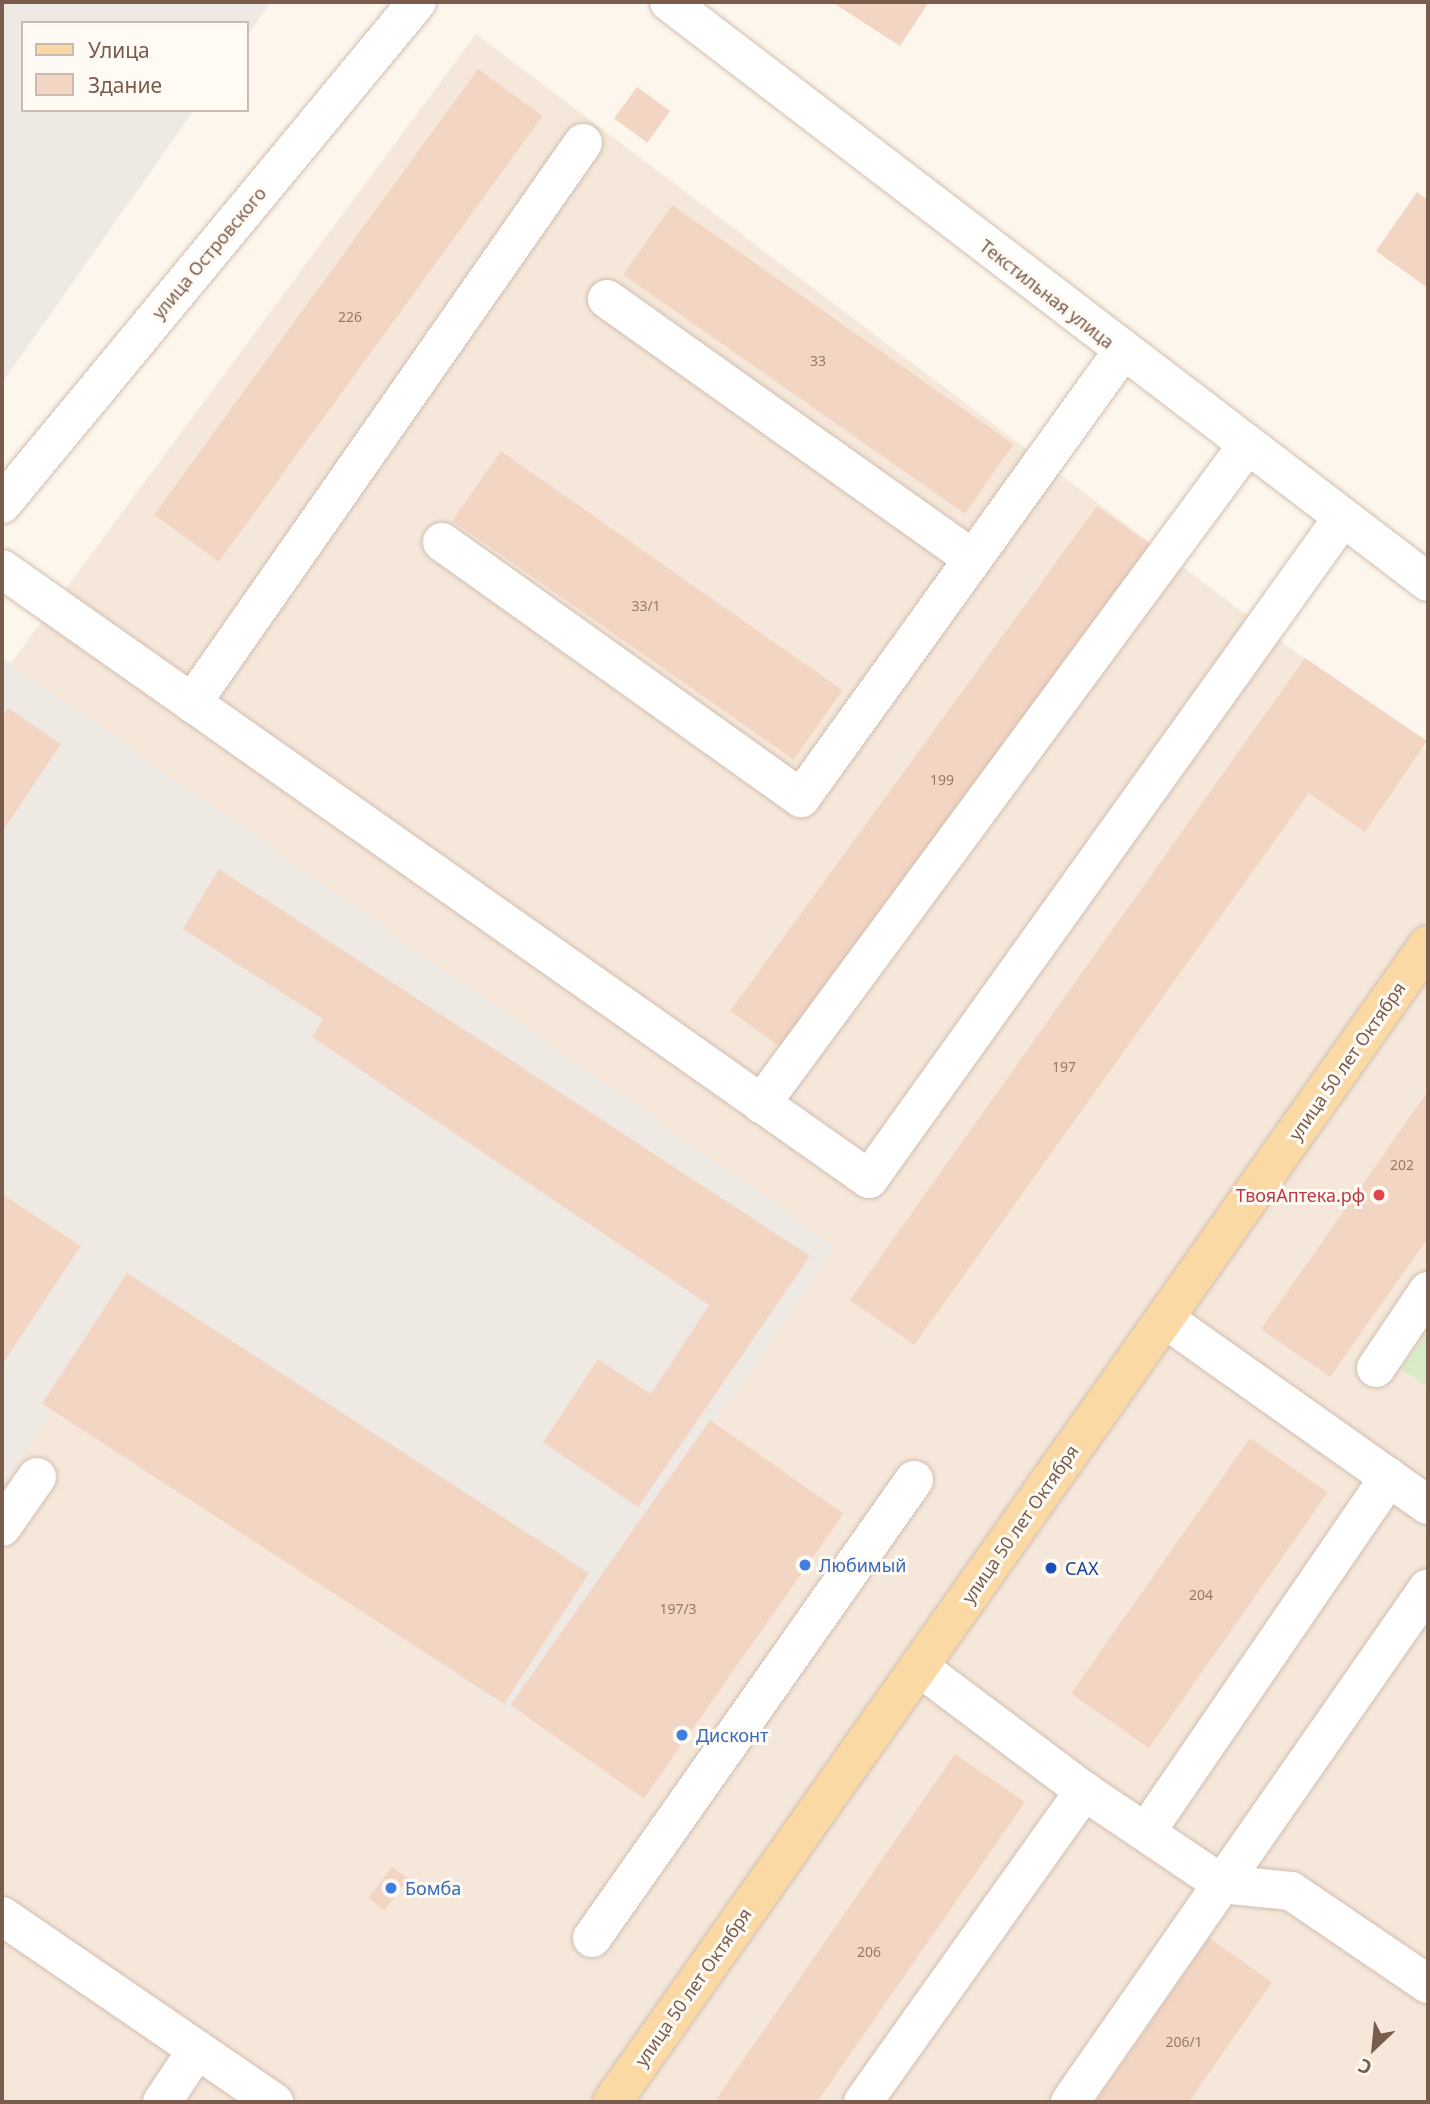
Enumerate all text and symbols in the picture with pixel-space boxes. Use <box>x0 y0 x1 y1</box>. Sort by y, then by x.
legend <box>21 21 248 112</box>
text: Улица <box>88 36 150 64</box>
text: Здание <box>88 71 162 99</box>
street label: улица Островского <box>148 183 270 323</box>
street label: Текстильная улица <box>976 235 1118 353</box>
house number: 226 <box>338 309 362 325</box>
house number: 33 <box>810 353 826 369</box>
house number: 33/1 <box>631 598 661 614</box>
house number: 199 <box>930 772 954 788</box>
street label: улица 50 лет Октября <box>1284 978 1410 1144</box>
house number: 197 <box>1052 1059 1076 1075</box>
house number: 202 <box>1390 1157 1414 1173</box>
place label: ТвояАптека.рф <box>1236 1184 1365 1206</box>
marker: ТвояАптека.рф <box>1371 1187 1387 1203</box>
street label: улица 50 лет Октября <box>957 1441 1083 1607</box>
place label: Любимый <box>819 1554 907 1576</box>
marker: Любимый <box>797 1557 813 1573</box>
place label: САХ <box>1065 1557 1099 1579</box>
marker: САХ <box>1043 1560 1059 1576</box>
house number: 204 <box>1189 1587 1213 1603</box>
house number: 197/3 <box>659 1601 697 1617</box>
place label: Дисконт <box>696 1724 768 1746</box>
marker: Дисконт <box>674 1727 690 1743</box>
place label: Бомба <box>405 1877 461 1899</box>
marker: Бомба <box>383 1880 399 1896</box>
street label: улица 50 лет Октября <box>630 1904 756 2070</box>
house number: 206 <box>857 1944 881 1960</box>
north arrow <box>1339 2013 1409 2083</box>
house number: 206/1 <box>1165 2034 1203 2050</box>
text: С <box>1354 2053 1376 2081</box>

